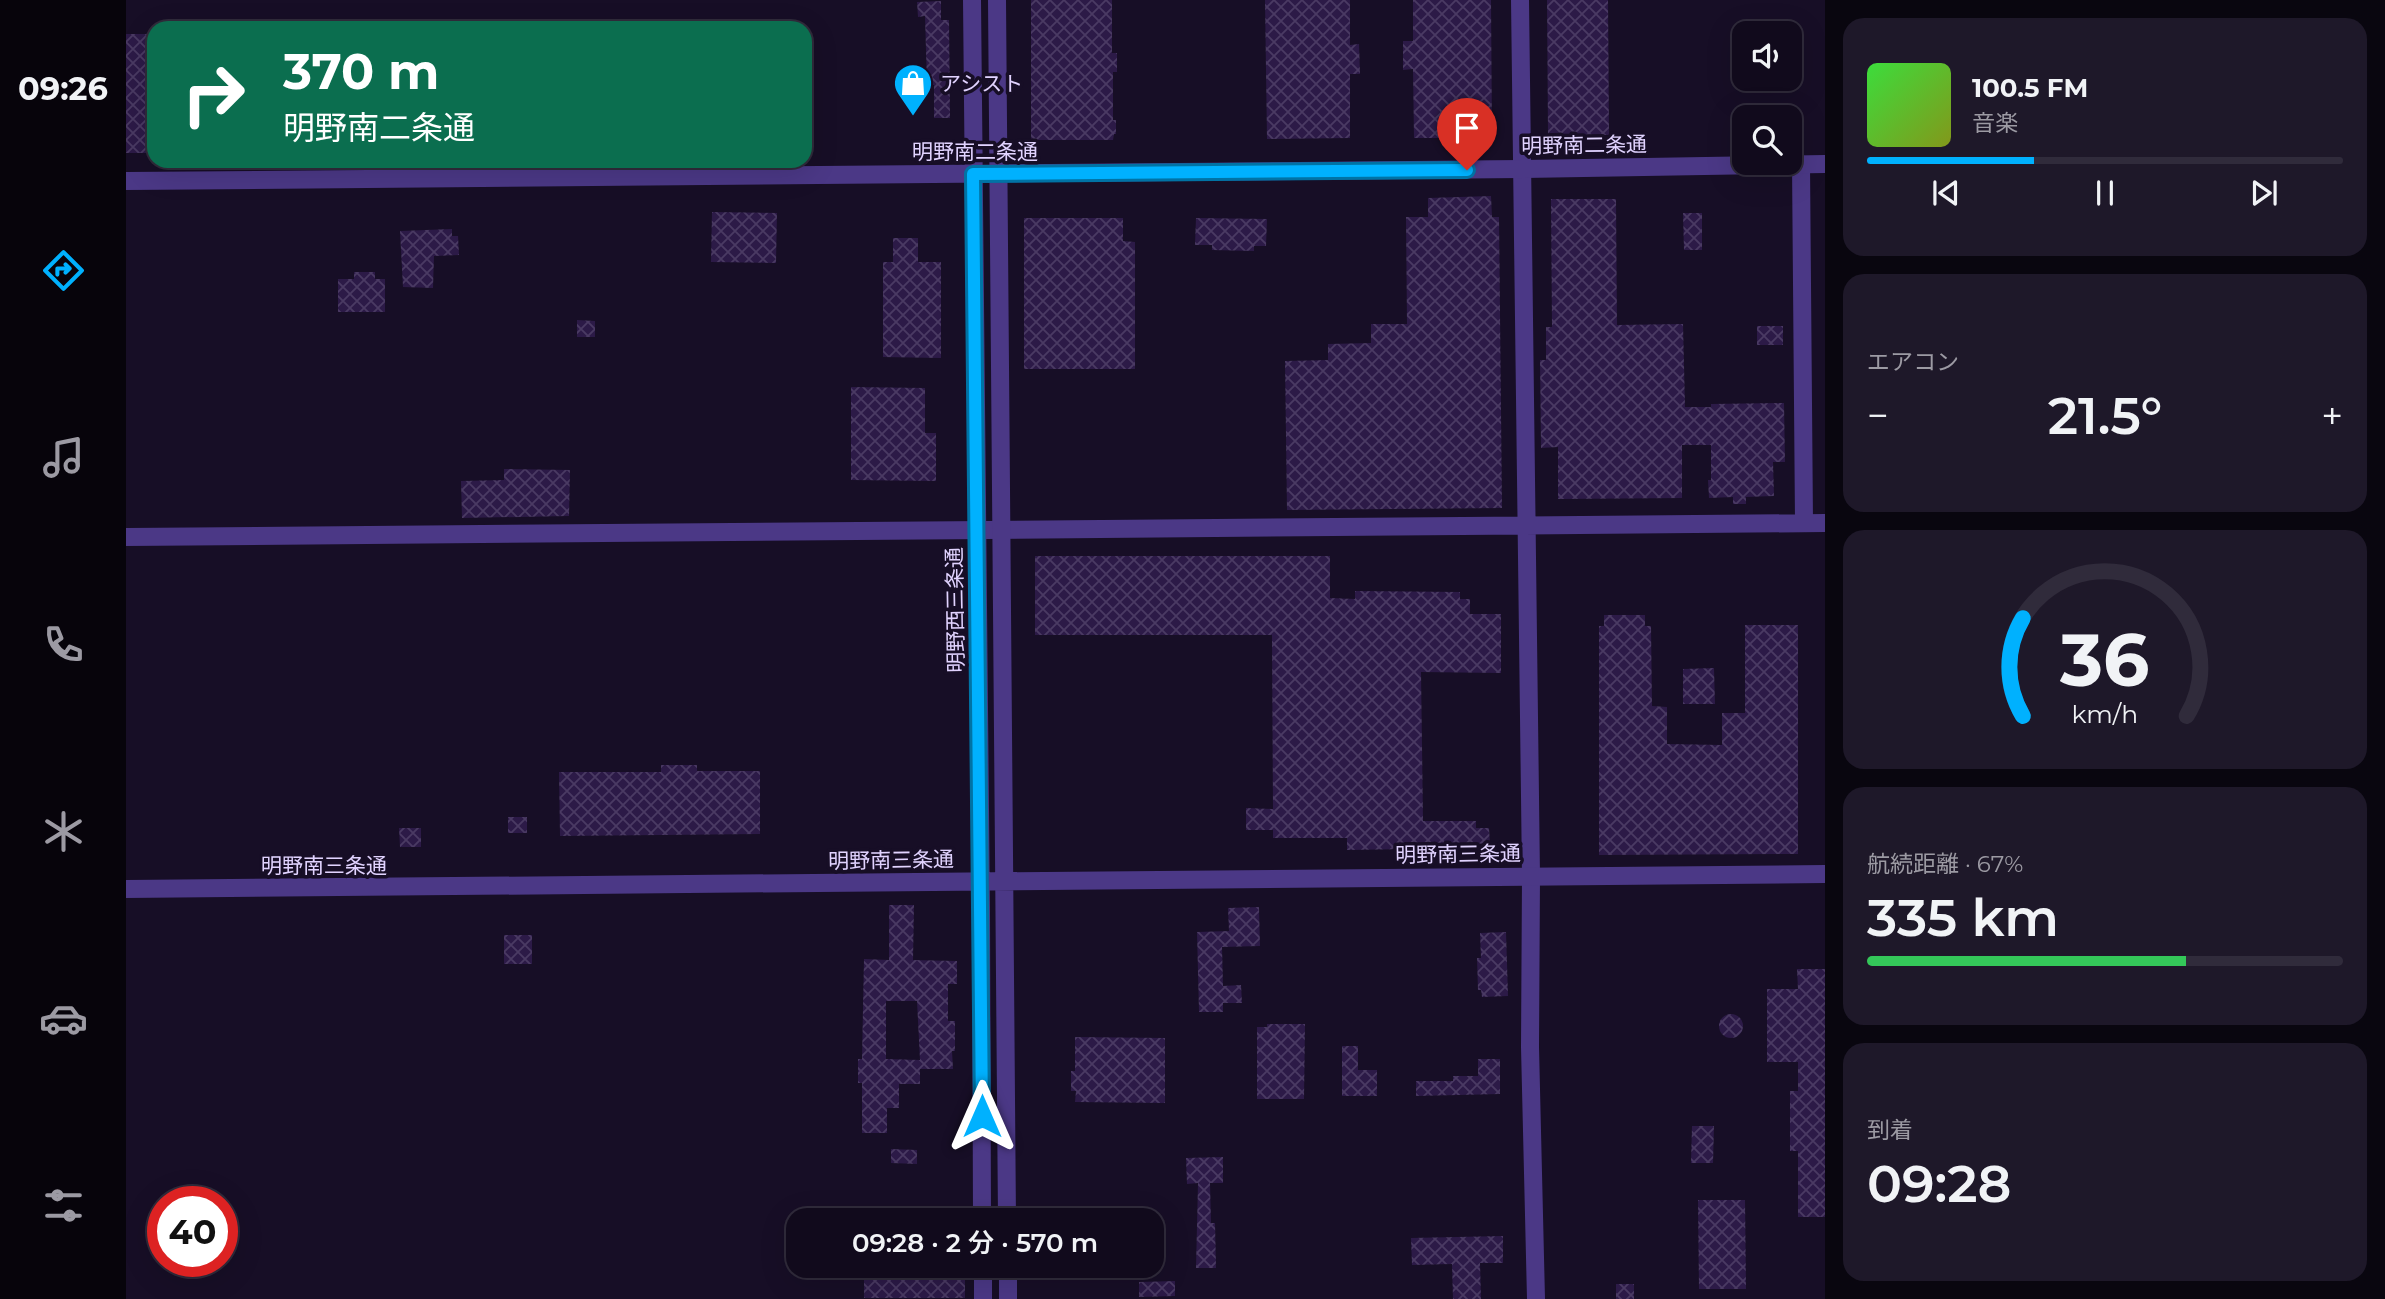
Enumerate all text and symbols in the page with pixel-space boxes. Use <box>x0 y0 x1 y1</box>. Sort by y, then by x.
map controls <box>1732 21 1802 175</box>
button: sound <box>1732 21 1802 91</box>
text: 370 m <box>283 42 440 101</box>
icon: right <box>168 49 259 140</box>
shop icon: アシスト <box>892 62 934 117</box>
text: 09:26 <box>18 69 108 108</box>
place label: アシスト <box>940 71 1023 96</box>
text: 100.5 FM <box>1972 72 2088 104</box>
pin <box>1437 98 1497 170</box>
button: search <box>1732 105 1802 175</box>
text: 明野南二条通 <box>283 108 475 147</box>
icon: arrive <box>1448 109 1486 147</box>
text: 音楽 <box>1972 109 2018 137</box>
street label: 明野南二条通 <box>1521 131 1647 159</box>
street label: 明野南二条通 <box>912 139 1038 164</box>
icon: previous <box>1927 174 1965 212</box>
icon: pause <box>2086 174 2124 212</box>
icon: next <box>2245 174 2283 212</box>
icon: directions <box>39 246 88 295</box>
text: エアコン <box>1867 348 1959 376</box>
text: 21.5° <box>2048 384 2162 447</box>
text: − <box>1867 392 1889 439</box>
text: + <box>2321 392 2343 439</box>
icon: music <box>39 433 88 482</box>
street label: 明野西三条通 <box>941 547 969 673</box>
text: 36 <box>2059 616 2150 704</box>
icon: phone <box>39 620 88 669</box>
text: km/h <box>2072 698 2138 728</box>
icon: climate <box>39 807 88 856</box>
street label: 明野南三条通 <box>1395 840 1521 868</box>
street label: 明野南三条通 <box>828 846 954 874</box>
text: 航続距離 · 67% <box>1867 850 2023 878</box>
street label: 明野南三条通 <box>261 853 387 878</box>
text: 335 km <box>1867 886 2059 949</box>
icon: car <box>39 994 88 1043</box>
position arrow <box>945 1079 1019 1153</box>
text: 到着 <box>1867 1116 1913 1144</box>
text: 09:28 <box>1867 1152 2011 1215</box>
icon: filters <box>39 1181 88 1230</box>
speed limit sign: 40 <box>147 1186 238 1277</box>
text: 09:28 · 2 分 · 570 m <box>852 1227 1098 1259</box>

